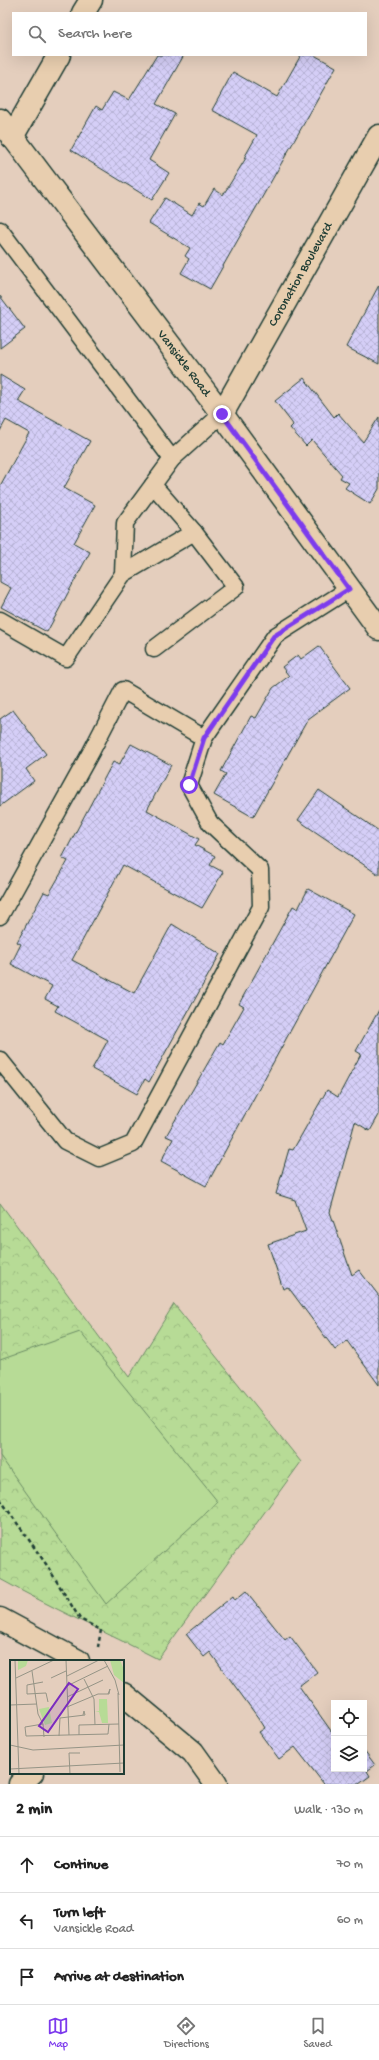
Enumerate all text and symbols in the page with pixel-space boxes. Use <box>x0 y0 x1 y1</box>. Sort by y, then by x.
search box <box>12 12 367 56</box>
icon: search <box>26 23 48 45</box>
text: Search here <box>58 25 132 43</box>
street label: Coronation Boulevard <box>265 219 337 329</box>
street label: Vansickle Road <box>153 326 215 401</box>
route end <box>213 405 231 423</box>
route start <box>180 776 198 794</box>
inset map <box>10 1660 124 1774</box>
map controls <box>331 1700 367 1772</box>
button: locate <box>331 1700 367 1736</box>
button: layers <box>331 1736 367 1772</box>
text: 2 min <box>16 1800 52 1820</box>
text: Walk · 130 m <box>294 1803 363 1818</box>
icon: ahead <box>16 1854 38 1876</box>
text: Continue <box>54 1856 108 1874</box>
text: 70 m <box>337 1857 363 1872</box>
text: Turn left <box>54 1904 105 1922</box>
icon: left <box>16 1910 38 1932</box>
text: 60 m <box>337 1913 363 1928</box>
text: Vansickle Road <box>54 1922 134 1937</box>
icon: arrive <box>16 1966 38 1988</box>
text: Arrive at destination <box>54 1968 184 1986</box>
tab: Map <box>47 2015 69 2051</box>
tab: Directions <box>164 2015 209 2051</box>
tab: Saved <box>303 2015 332 2051</box>

